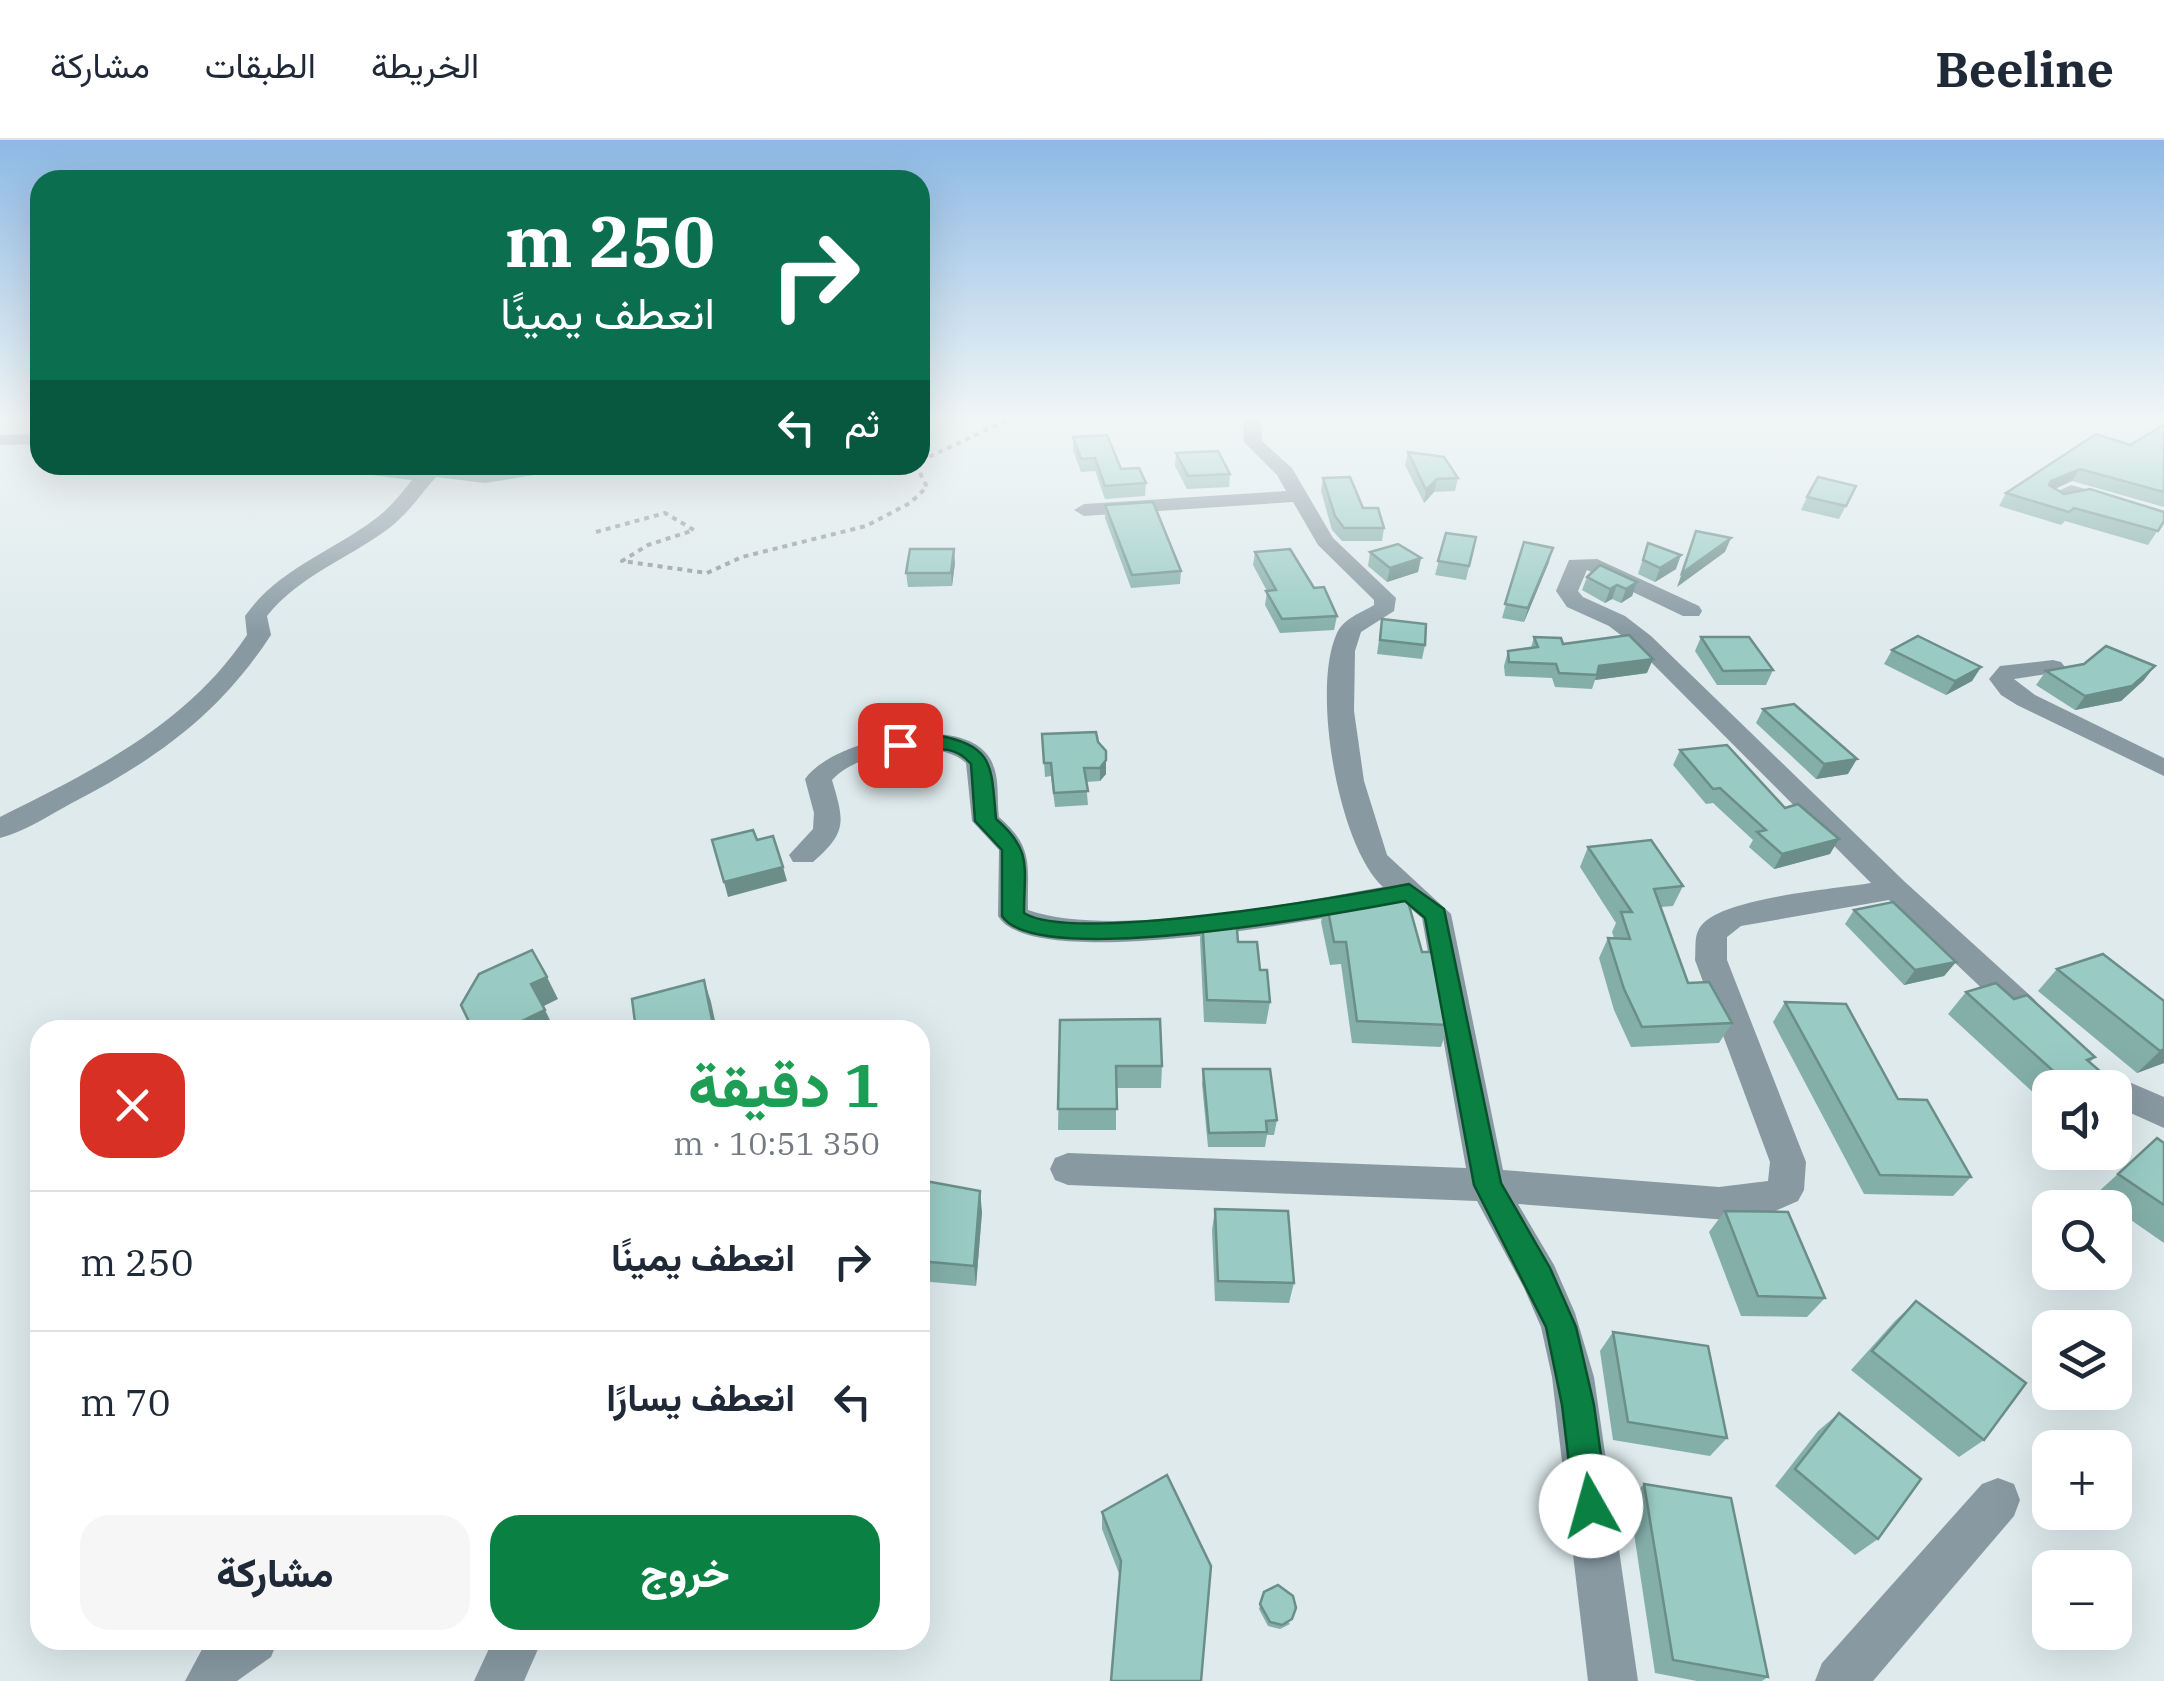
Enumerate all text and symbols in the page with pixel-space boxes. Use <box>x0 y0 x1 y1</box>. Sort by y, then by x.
text: Beeline <box>1935 38 2114 100</box>
text: مشاركة <box>50 42 150 88</box>
text: الطبقات <box>205 42 316 88</box>
text: الخريطة <box>371 42 479 88</box>
text: 250 m <box>505 195 715 286</box>
icon: right <box>750 210 880 340</box>
text: انعطف يمينًا <box>500 283 715 341</box>
text: ثم <box>844 398 880 447</box>
icon: left <box>769 400 824 455</box>
pin <box>858 703 943 788</box>
icon: arrive <box>873 718 928 773</box>
text: 1 دقيقة <box>688 1045 880 1124</box>
button: close <box>80 1053 185 1158</box>
map controls <box>2032 1070 2132 1650</box>
button: sound <box>2032 1070 2132 1170</box>
text: 350 m · 10:51 <box>673 1122 880 1164</box>
button: search <box>2032 1190 2132 1290</box>
text: انعطف يمينًا <box>611 1232 795 1281</box>
icon: right <box>825 1234 880 1289</box>
text: 250 m <box>80 1237 193 1286</box>
button: layers <box>2032 1310 2132 1410</box>
text: انعطف يسارًا <box>606 1372 795 1421</box>
icon: left <box>825 1374 880 1429</box>
text: 70 m <box>80 1377 171 1426</box>
button: + <box>2032 1430 2132 1530</box>
position arrow <box>1539 1454 1643 1558</box>
button: مشاركة <box>80 1515 470 1630</box>
button: خروج <box>490 1515 880 1630</box>
button: − <box>2032 1550 2132 1650</box>

